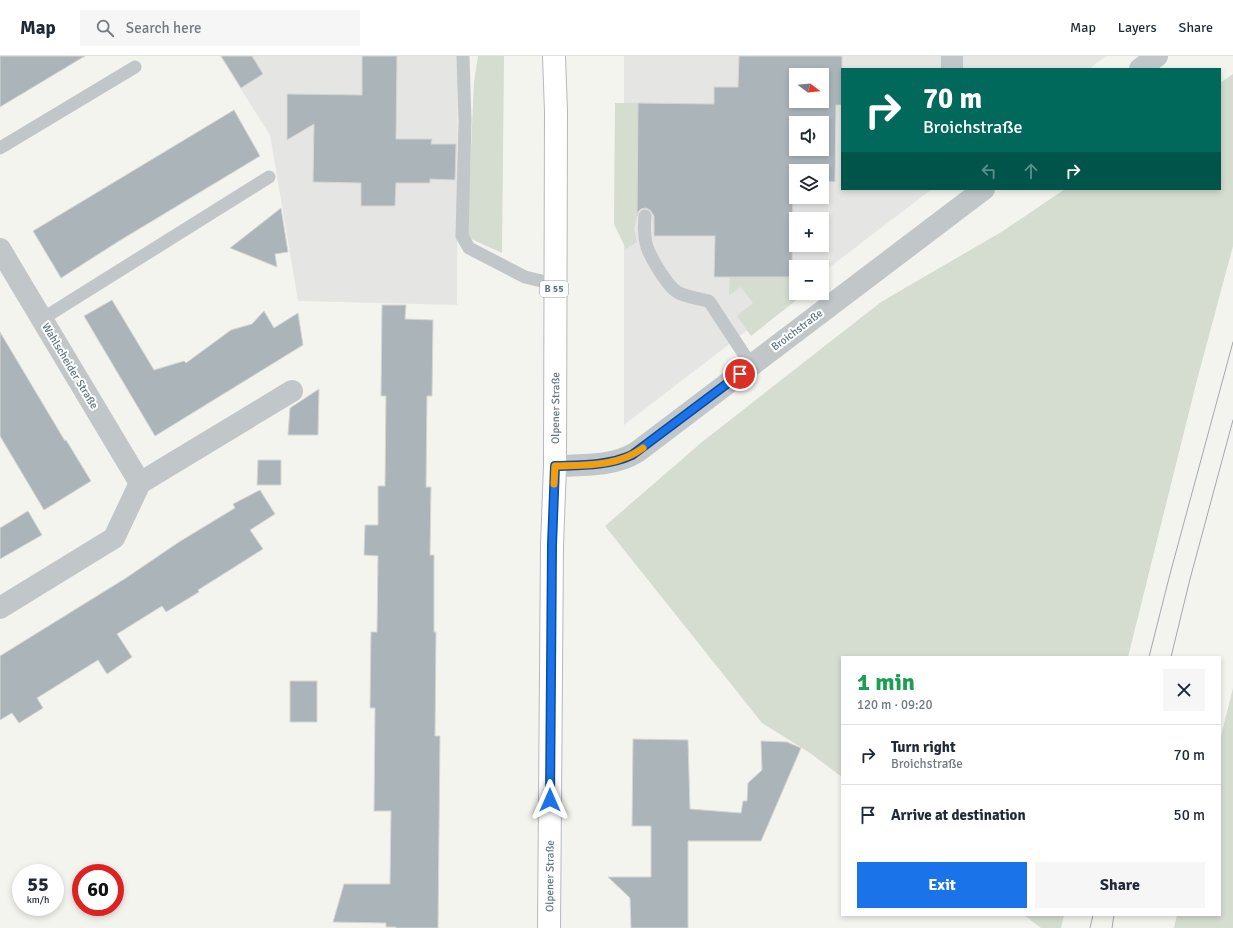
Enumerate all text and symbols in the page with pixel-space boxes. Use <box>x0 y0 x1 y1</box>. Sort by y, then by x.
search box <box>80 10 360 46</box>
text: Map <box>20 16 56 40</box>
icon: search <box>94 17 116 39</box>
text: Search here <box>126 19 201 37</box>
text: Map <box>1070 19 1096 36</box>
text: Layers <box>1118 19 1157 36</box>
text: Share <box>1179 19 1213 36</box>
north arrow <box>789 68 829 108</box>
map controls <box>789 68 829 300</box>
text: 70 m <box>923 82 982 116</box>
icon: right <box>857 84 909 136</box>
button: sound <box>789 116 829 156</box>
text: Broichstraße <box>923 116 1023 138</box>
icon: left <box>978 160 1000 182</box>
icon: ahead <box>1020 160 1042 182</box>
icon: right <box>1062 160 1084 182</box>
button: layers <box>789 164 829 204</box>
button: + <box>789 212 829 252</box>
button: − <box>789 260 829 300</box>
road number: B 55 <box>540 281 568 297</box>
street label: Broichstraße <box>769 307 825 353</box>
street label: Wahlscheider Straße <box>39 321 101 411</box>
pin <box>723 357 757 391</box>
icon: arrive <box>729 363 751 385</box>
street label: Olpener Straße <box>549 372 562 444</box>
text: 1 min <box>857 667 915 697</box>
button: close <box>1163 669 1205 711</box>
text: 120 m · 09:20 <box>857 697 933 713</box>
text: Turn right <box>891 738 956 756</box>
icon: right <box>857 744 879 766</box>
text: 70 m <box>1174 746 1205 764</box>
text: Broichstraße <box>891 756 963 772</box>
position arrow <box>529 779 571 821</box>
icon: arrive <box>857 804 879 826</box>
text: Arrive at destination <box>891 806 1026 824</box>
text: 50 m <box>1174 806 1205 824</box>
street label: Olpener Straße <box>543 840 556 912</box>
button: Exit <box>857 862 1027 908</box>
button: Share <box>1035 862 1205 908</box>
speed limit sign: 60 <box>72 864 124 916</box>
text: 55 <box>27 872 49 897</box>
text: km/h <box>27 894 49 906</box>

